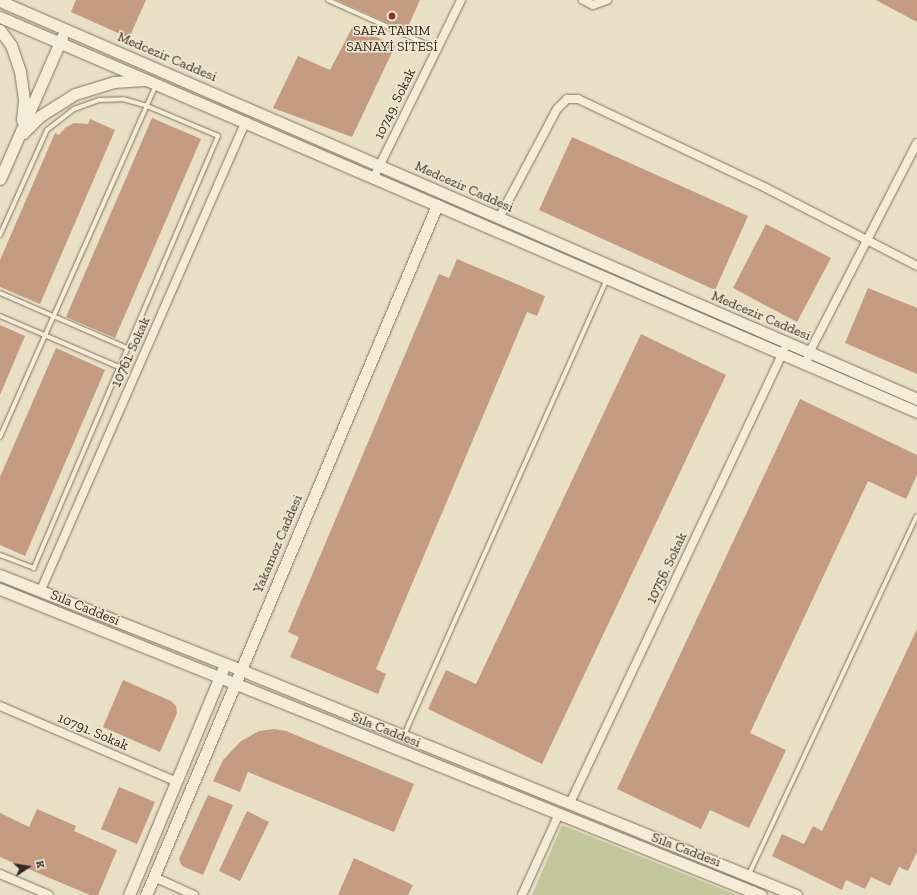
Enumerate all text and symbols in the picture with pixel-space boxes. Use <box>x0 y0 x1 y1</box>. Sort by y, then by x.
marker: SAFA TARIM SANAYİ SİTESİ <box>387 11 397 21</box>
place label: SAFA TARIM SANAYİ SİTESİ <box>346 23 438 56</box>
street label: Medcezir Caddesi <box>115 28 219 86</box>
street label: 10749. Sokak <box>371 66 419 142</box>
street label: Medcezir Caddesi <box>412 158 516 216</box>
street label: Medcezir Caddesi <box>709 287 813 345</box>
street label: 10761. Sokak <box>108 314 154 390</box>
street label: Yakamoz Caddesi <box>250 492 306 596</box>
street label: 10756. Sokak <box>643 530 691 606</box>
street label: Sıla Caddesi <box>48 587 122 629</box>
street label: Sıla Caddesi <box>349 709 423 751</box>
street label: 10791. Sokak <box>55 710 131 754</box>
street label: Sıla Caddesi <box>649 829 723 871</box>
north arrow <box>8 847 48 887</box>
text: K <box>33 859 47 869</box>

